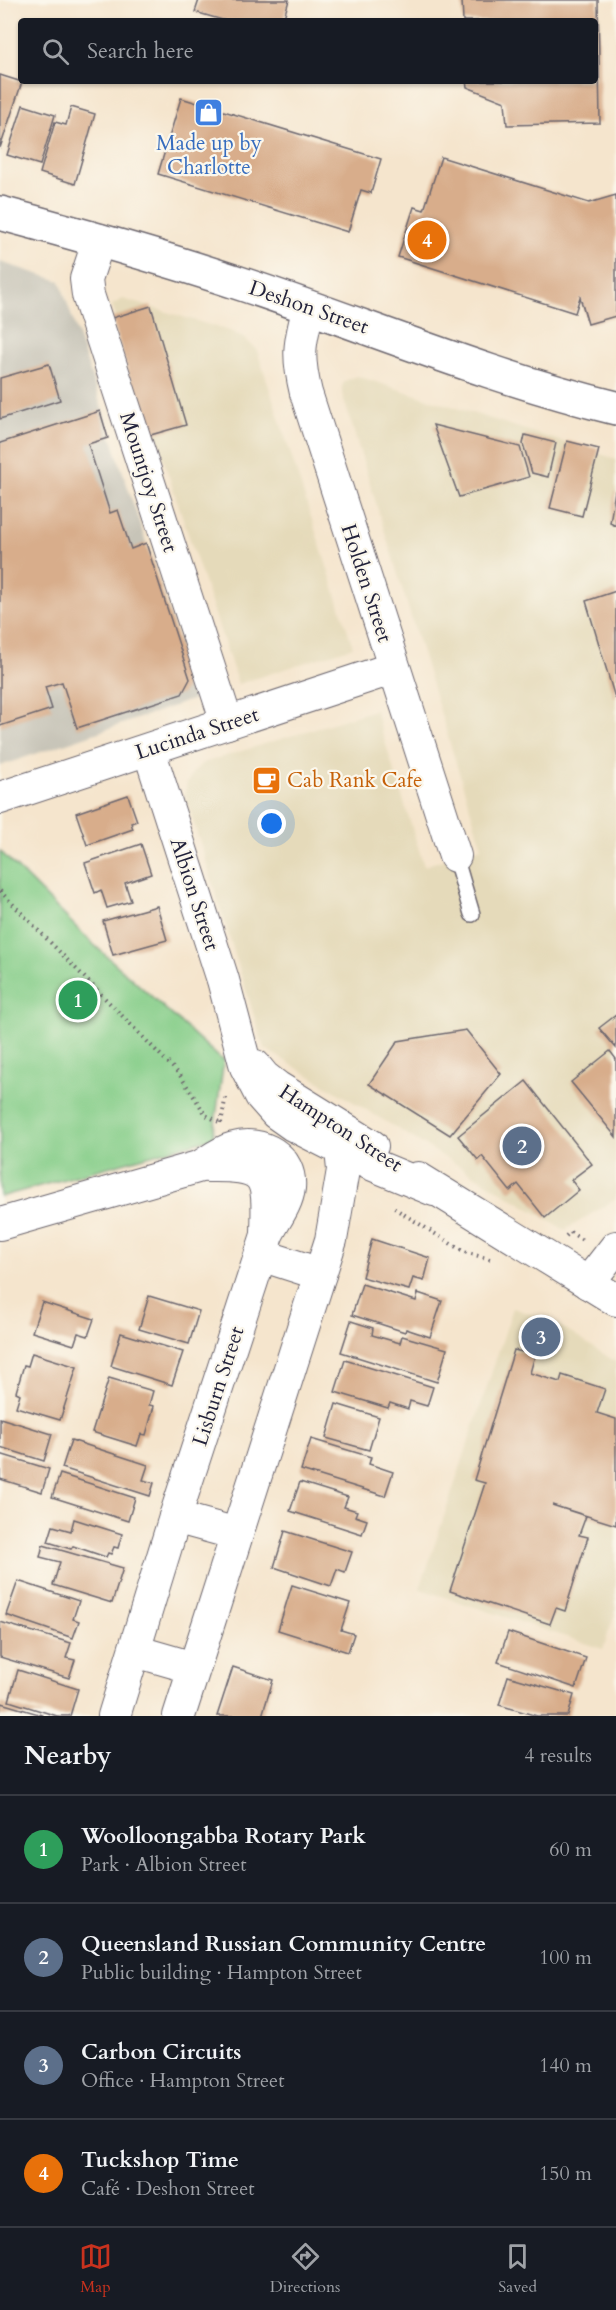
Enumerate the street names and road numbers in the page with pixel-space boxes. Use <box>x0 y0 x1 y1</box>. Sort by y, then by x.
street label: Deshon Street <box>245 273 373 342</box>
street label: Mountjoy Street <box>112 408 185 556</box>
street label: Holden Street <box>334 520 399 646</box>
street label: Lucinda Street <box>132 700 263 767</box>
street label: Albion Street <box>163 834 226 955</box>
street label: Hampton Street <box>273 1078 408 1179</box>
street label: Lisburn Street <box>185 1322 252 1450</box>

